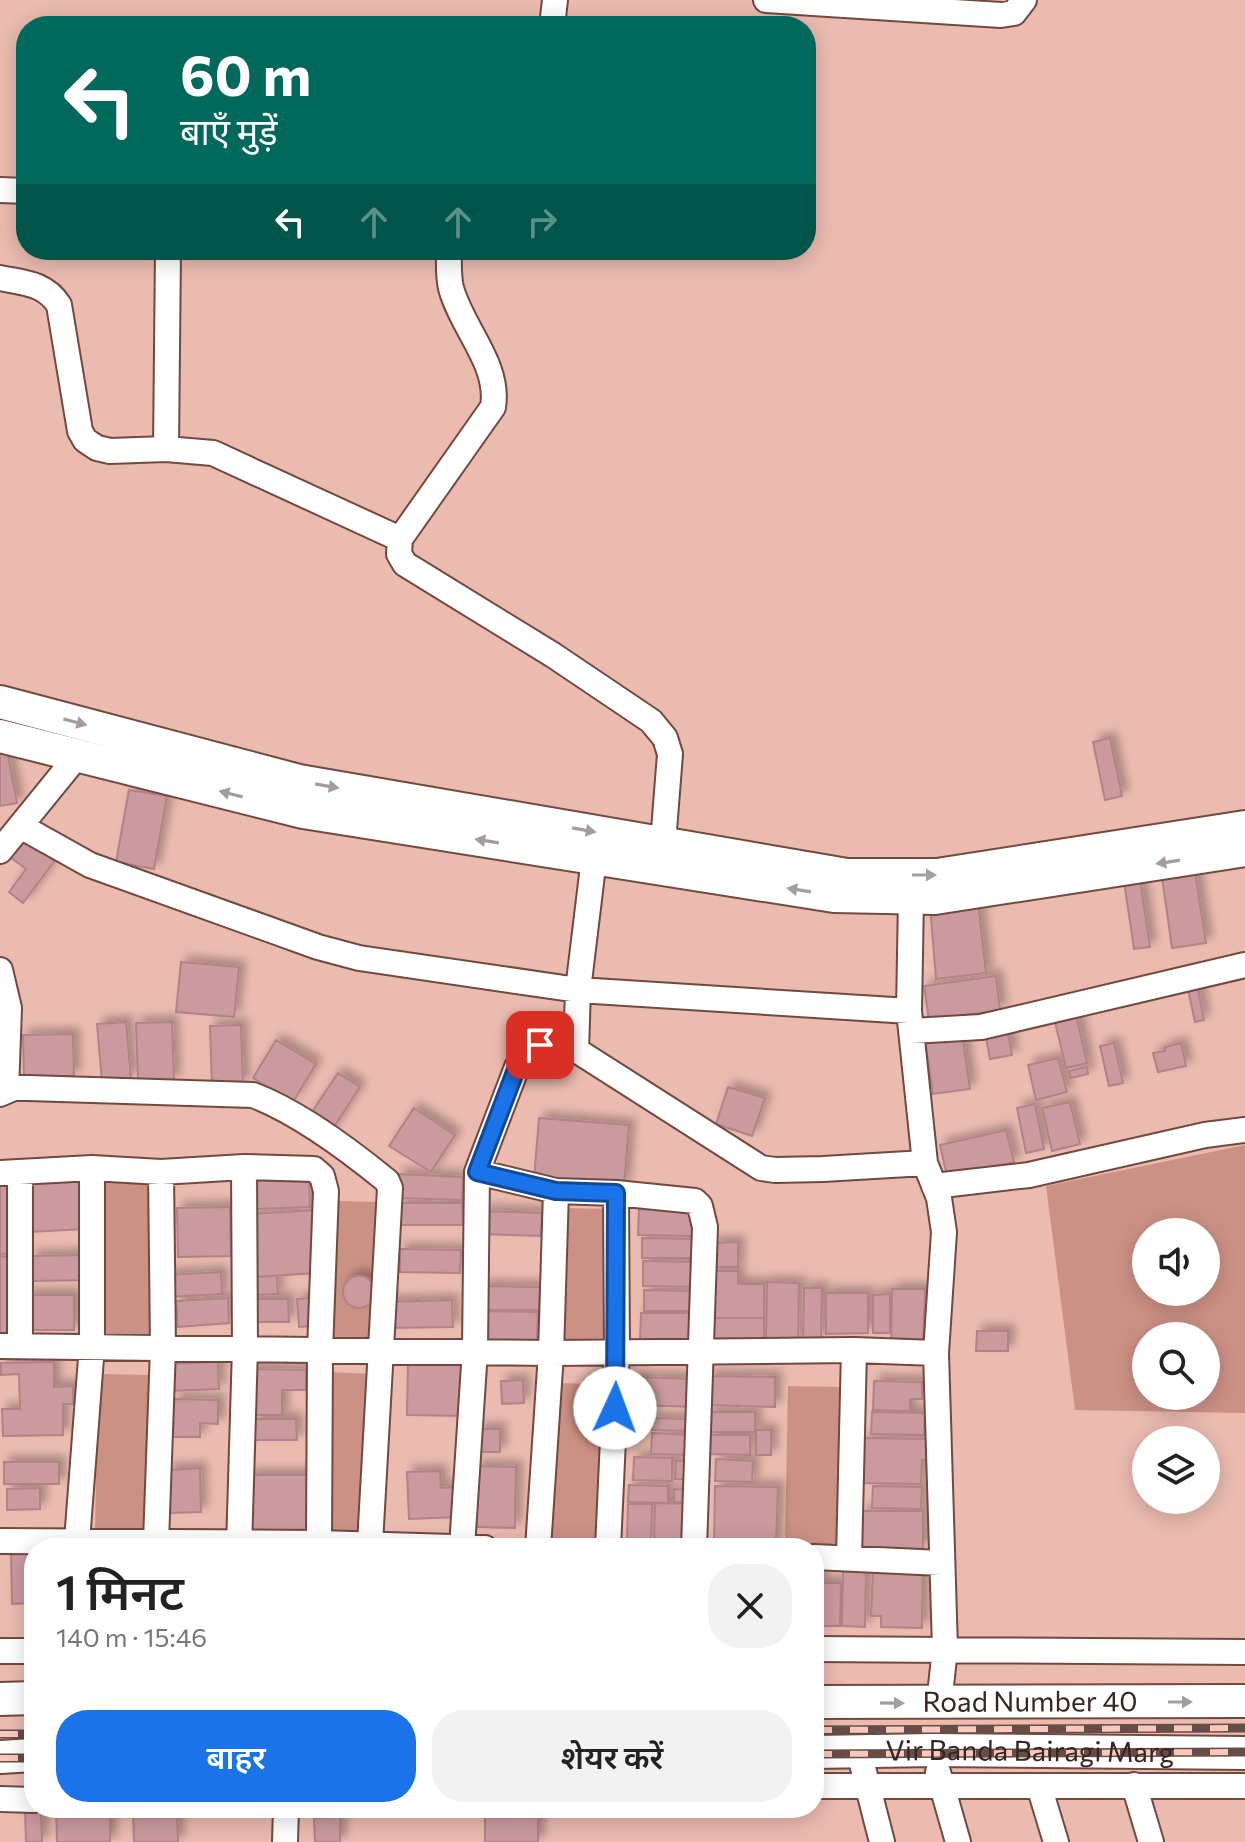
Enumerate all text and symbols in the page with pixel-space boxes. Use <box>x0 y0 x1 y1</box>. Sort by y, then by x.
text: 60 m <box>180 39 311 108</box>
icon: left <box>48 48 152 152</box>
text: बाएँ मुड़ें <box>180 108 277 152</box>
icon: left <box>268 200 312 244</box>
icon: ahead <box>352 200 396 244</box>
icon: ahead <box>436 200 480 244</box>
icon: right <box>520 200 564 244</box>
one-way arrow <box>64 716 88 729</box>
one-way arrow <box>315 780 340 793</box>
one-way arrow <box>219 788 244 800</box>
one-way arrow <box>571 824 596 837</box>
one-way arrow <box>474 834 499 847</box>
one-way arrow <box>1155 857 1180 869</box>
one-way arrow <box>912 869 937 881</box>
one-way arrow <box>786 883 811 896</box>
pin <box>506 1011 574 1079</box>
icon: arrive <box>518 1023 562 1067</box>
map controls <box>1132 1218 1220 1514</box>
button: sound <box>1132 1218 1220 1306</box>
button: search <box>1132 1322 1220 1410</box>
position arrow <box>573 1366 657 1450</box>
button: layers <box>1132 1426 1220 1514</box>
text: 1 मिनट <box>56 1561 184 1620</box>
button: close <box>708 1564 792 1648</box>
text: 140 m · 15:46 <box>56 1621 207 1652</box>
street label: Road Number 40 <box>922 1683 1138 1718</box>
one-way arrow <box>1168 1695 1193 1708</box>
one-way arrow <box>880 1697 905 1709</box>
button: बाहर <box>56 1710 416 1802</box>
button: शेयर करें <box>432 1710 792 1802</box>
street label: Vir Banda Bairagi Marg <box>885 1732 1175 1768</box>

